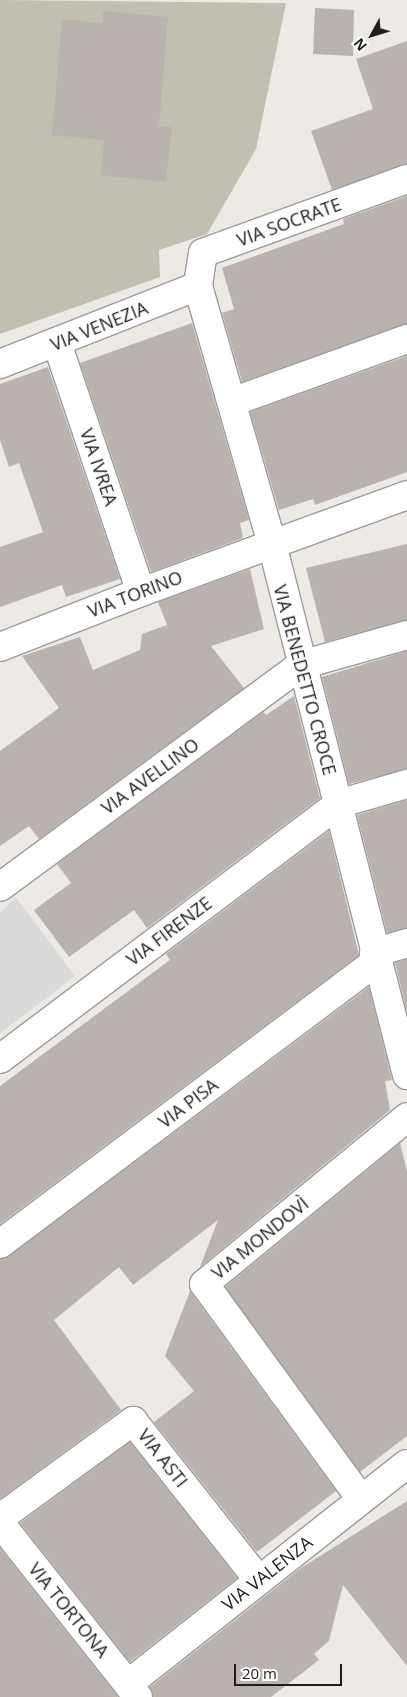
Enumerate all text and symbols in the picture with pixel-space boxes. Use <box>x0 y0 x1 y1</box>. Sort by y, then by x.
north arrow <box>347 10 397 60</box>
text: N <box>349 34 371 55</box>
street label: VIA SOCRATE <box>234 193 344 251</box>
street label: VIA VENEZIA <box>47 297 151 355</box>
street label: VIA IVREA <box>76 426 122 508</box>
street label: VIA TORINO <box>85 566 185 622</box>
street label: VIA BENEDETTO CROCE <box>269 582 341 778</box>
street label: VIA AVELLINO <box>97 733 203 819</box>
street label: VIA FIRENZE <box>122 892 216 970</box>
street label: VIA PISA <box>154 1074 222 1132</box>
street label: VIA MONDOVÌ <box>207 1192 313 1284</box>
street label: VIA ASTI <box>134 1425 192 1491</box>
street label: VIA VALENZA <box>218 1531 316 1615</box>
street label: VIA TORTONA <box>24 1558 114 1662</box>
scale bar <box>237 1654 344 1686</box>
text: 20 m <box>242 1663 277 1683</box>

